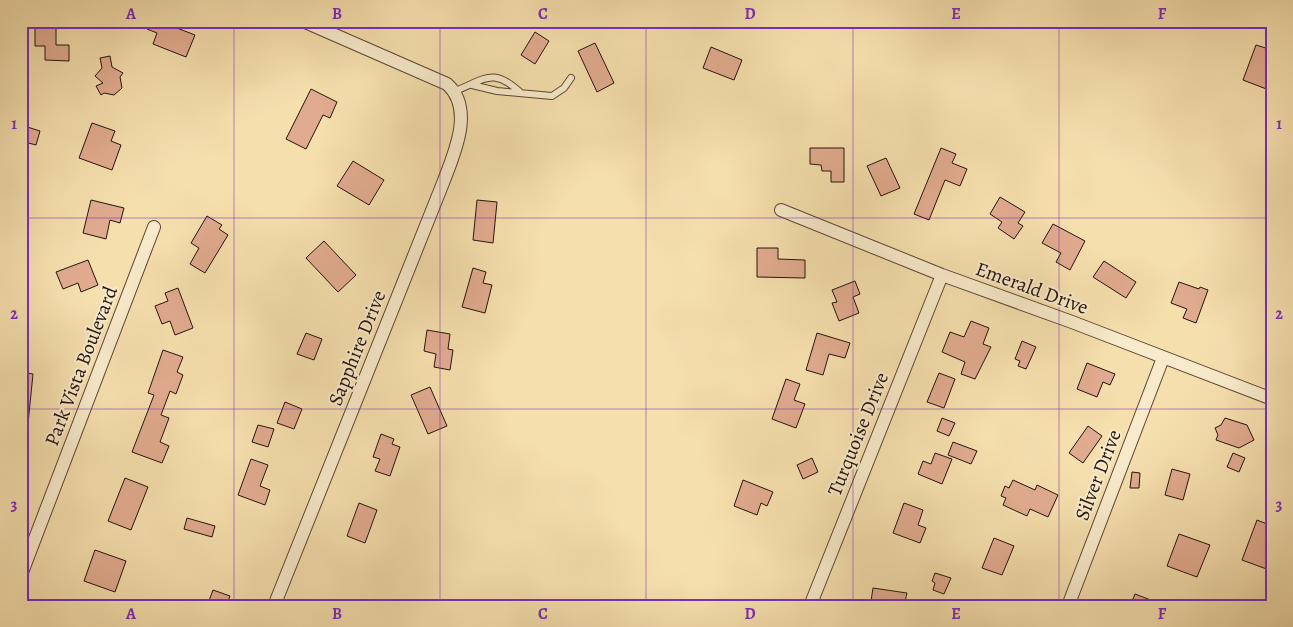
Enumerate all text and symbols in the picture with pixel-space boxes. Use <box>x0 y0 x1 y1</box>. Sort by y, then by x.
text: A <box>125 3 137 25</box>
text: B <box>332 3 342 25</box>
text: C <box>538 3 548 25</box>
text: D <box>744 3 756 25</box>
text: E <box>951 3 961 25</box>
text: F <box>1158 3 1167 25</box>
text: 1 <box>11 113 17 135</box>
text: 1 <box>1276 113 1282 135</box>
street label: Emerald Drive <box>972 255 1092 321</box>
street label: Park Vista Boulevard <box>38 282 124 450</box>
street label: Sapphire Drive <box>322 286 392 410</box>
text: 2 <box>10 303 18 325</box>
text: 2 <box>1275 303 1283 325</box>
street label: Turquoise Drive <box>821 368 895 500</box>
street label: Silver Drive <box>1068 426 1128 524</box>
text: 3 <box>11 494 18 516</box>
text: 3 <box>1276 494 1283 516</box>
text: A <box>125 603 137 625</box>
text: B <box>332 603 342 625</box>
text: C <box>538 603 548 625</box>
text: D <box>744 603 756 625</box>
text: E <box>951 603 961 625</box>
text: F <box>1158 603 1167 625</box>

